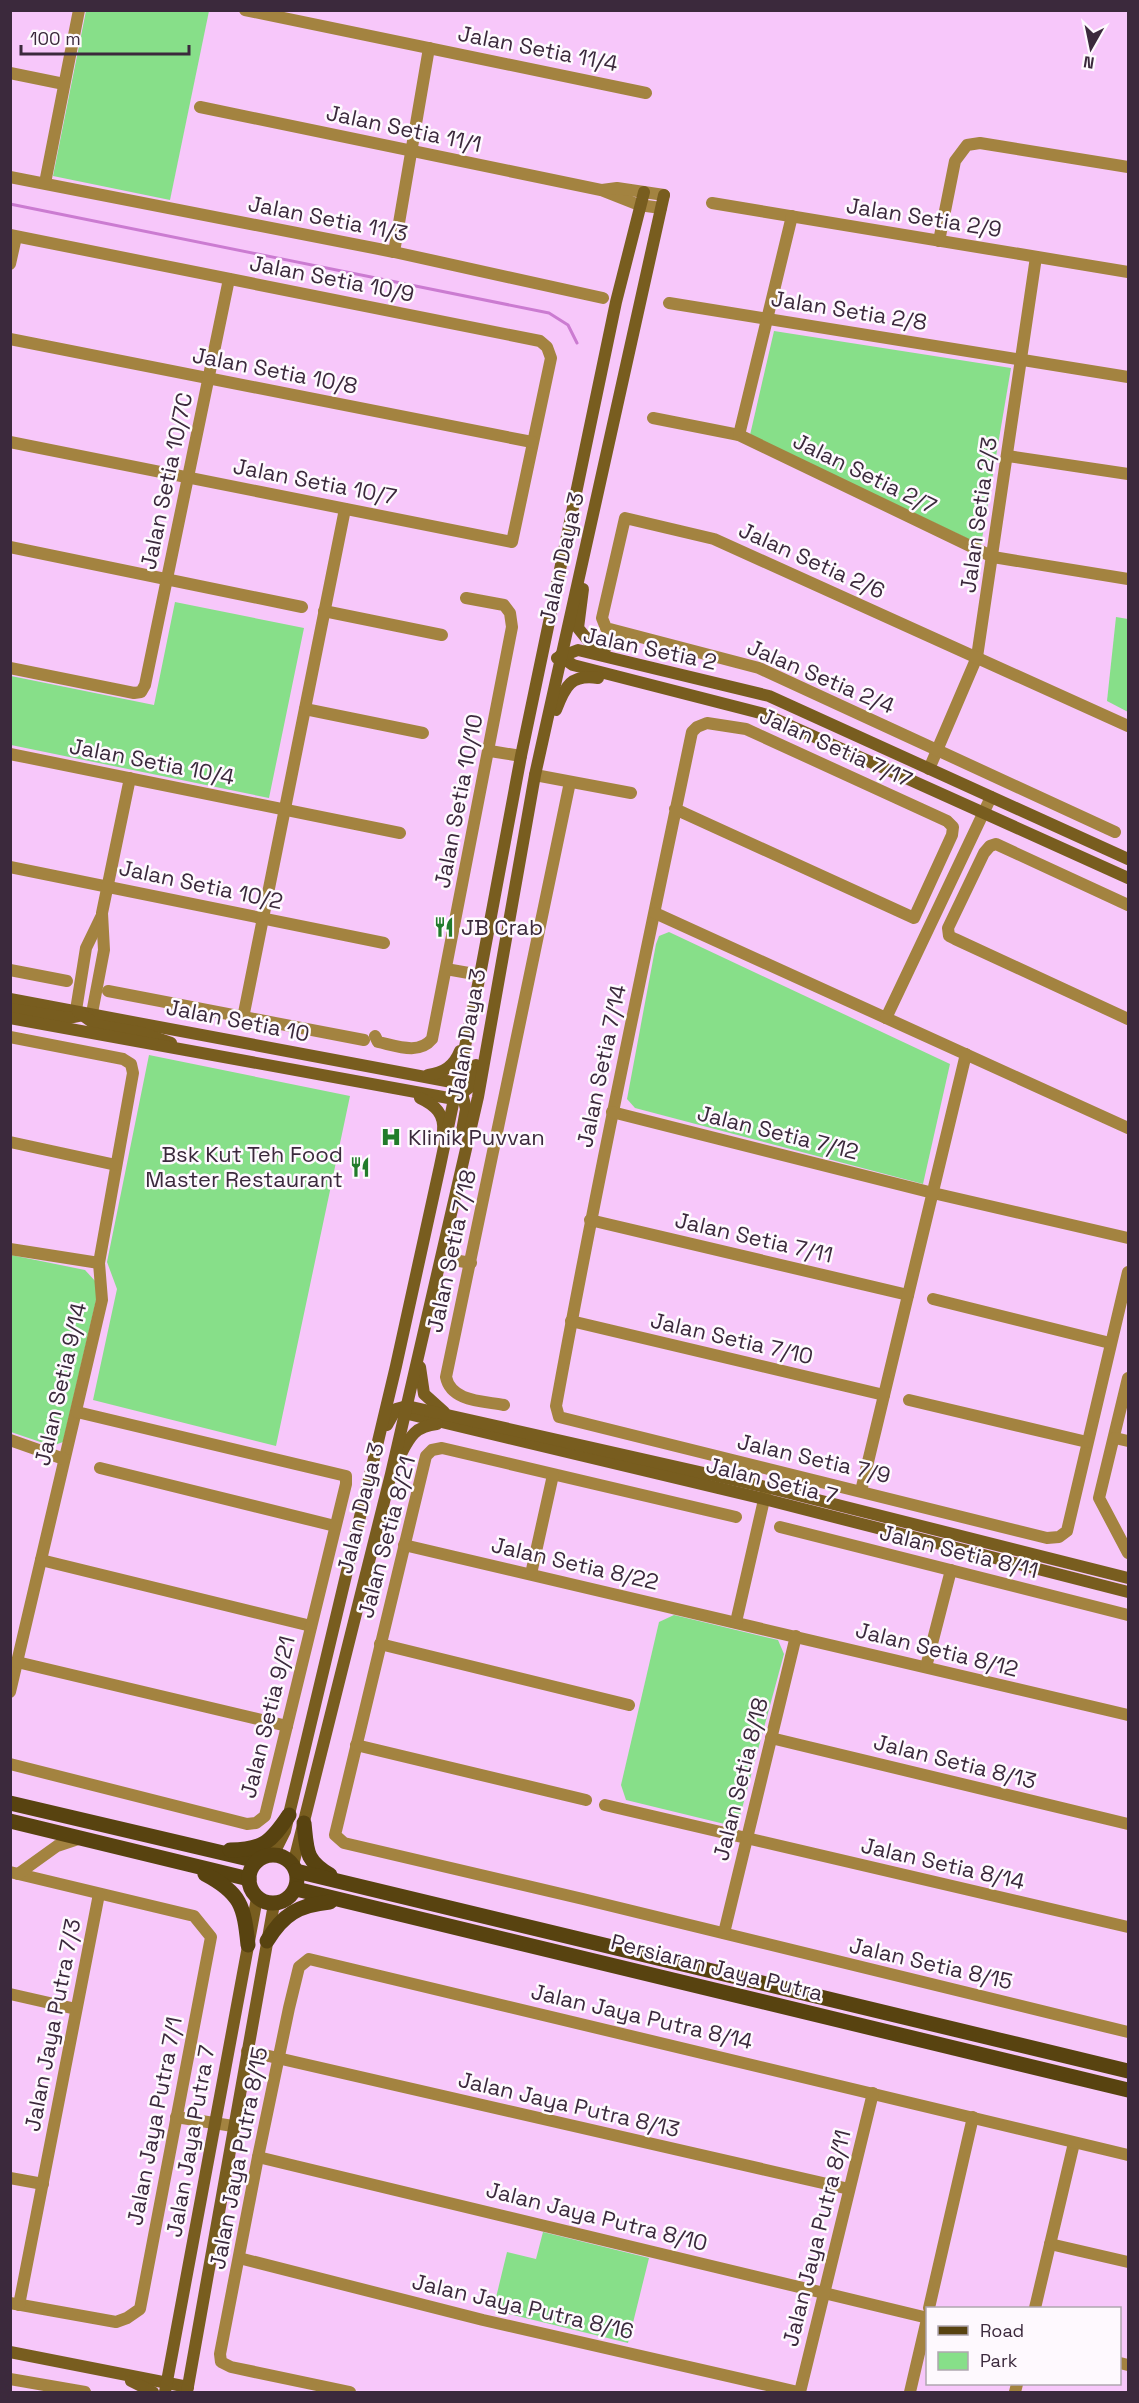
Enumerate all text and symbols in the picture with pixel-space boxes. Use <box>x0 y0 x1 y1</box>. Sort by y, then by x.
scale bar <box>21 18 189 56</box>
north arrow <box>1061 18 1121 78</box>
street label: Jalan Setia 11/4 <box>456 19 621 77</box>
text: 100 m <box>30 27 81 50</box>
text: N <box>1082 51 1096 74</box>
street label: Jalan Setia 11/1 <box>324 98 484 158</box>
street label: Jalan Setia 11/3 <box>246 189 410 247</box>
street label: Jalan Setia 2/9 <box>844 191 1004 243</box>
street label: Jalan Setia 10/9 <box>247 248 417 308</box>
street label: Jalan Setia 2/8 <box>769 284 929 336</box>
street label: Jalan Setia 10/8 <box>190 340 360 400</box>
street label: Jalan Setia 10/7C <box>134 390 198 572</box>
street label: Jalan Setia 2/7 <box>789 426 941 520</box>
street label: Jalan Setia 2/3 <box>953 435 1003 595</box>
street label: Jalan Setia 10/7 <box>231 451 399 511</box>
street label: Jalan Daya 3 <box>532 489 590 627</box>
street label: Jalan Setia 2/6 <box>735 515 889 605</box>
street label: Jalan Setia 2 <box>581 620 719 676</box>
street label: Jalan Setia 2/4 <box>743 632 899 720</box>
street label: Jalan Setia 7/17 <box>755 701 917 793</box>
street label: Jalan Setia 10/10 <box>427 711 489 891</box>
street label: Jalan Setia 10/4 <box>67 731 237 791</box>
street label: Jalan Setia 10/2 <box>116 853 286 915</box>
place label: JB Crab <box>461 913 543 941</box>
restaurant icon: JB Crab <box>432 915 456 939</box>
street label: Jalan Daya 3 <box>441 966 491 1104</box>
street label: Jalan Setia 7/14 <box>570 982 632 1150</box>
street label: Jalan Setia 10 <box>164 992 312 1048</box>
street label: Jalan Setia 7/12 <box>694 1098 862 1166</box>
place label: Klinik Puvvan <box>408 1123 545 1151</box>
hospital icon: Klinik Puvvan <box>379 1125 403 1149</box>
place label: Bsk Kut Teh Food Master Restaurant <box>145 1140 343 1193</box>
restaurant icon: Bsk Kut Teh Food Master Restaurant <box>348 1155 372 1179</box>
street label: Jalan Setia 7/18 <box>420 1167 482 1335</box>
street label: Jalan Setia 7/11 <box>672 1205 836 1269</box>
street label: Jalan Setia 9/14 <box>28 1299 92 1468</box>
street label: Jalan Setia 7/10 <box>648 1306 816 1370</box>
street label: Jalan Setia 7/9 <box>735 1428 893 1488</box>
street label: Jalan Daya 3 <box>330 1439 390 1577</box>
street label: Jalan Setia 7 <box>703 1451 841 1509</box>
street label: Jalan Setia 8/21 <box>351 1453 421 1621</box>
street label: Jalan Setia 8/11 <box>877 1518 1041 1584</box>
street label: Jalan Setia 8/22 <box>489 1530 661 1596</box>
street label: Jalan Setia 8/12 <box>853 1615 1021 1683</box>
street label: Jalan Setia 9/21 <box>233 1633 301 1801</box>
street label: Jalan Setia 8/18 <box>706 1695 774 1863</box>
street label: Jalan Setia 8/13 <box>871 1727 1039 1795</box>
street label: Jalan Setia 8/14 <box>858 1831 1028 1895</box>
street label: Jalan Jaya Putra 7/3 <box>18 1916 86 2134</box>
street label: Persiaran Jaya Putra <box>608 1927 826 2007</box>
street label: Jalan Setia 8/15 <box>847 1931 1015 1995</box>
street label: Jalan Jaya Putra 8/14 <box>528 1977 756 2055</box>
street label: Jalan Jaya Putra 7/1 <box>120 2014 188 2228</box>
street label: Jalan Jaya Putra 7 <box>159 2043 221 2239</box>
street label: Jalan Jaya Putra 8/15 <box>203 2044 273 2272</box>
street label: Jalan Jaya Putra 8/13 <box>456 2065 682 2143</box>
street label: Jalan Jaya Putra 8/11 <box>776 2127 856 2349</box>
street label: Jalan Jaya Putra 8/10 <box>483 2175 711 2257</box>
street label: Jalan Jaya Putra 8/16 <box>409 2267 637 2345</box>
legend <box>926 2307 1121 2385</box>
text: Road <box>980 2319 1024 2342</box>
text: Park <box>980 2349 1018 2372</box>

